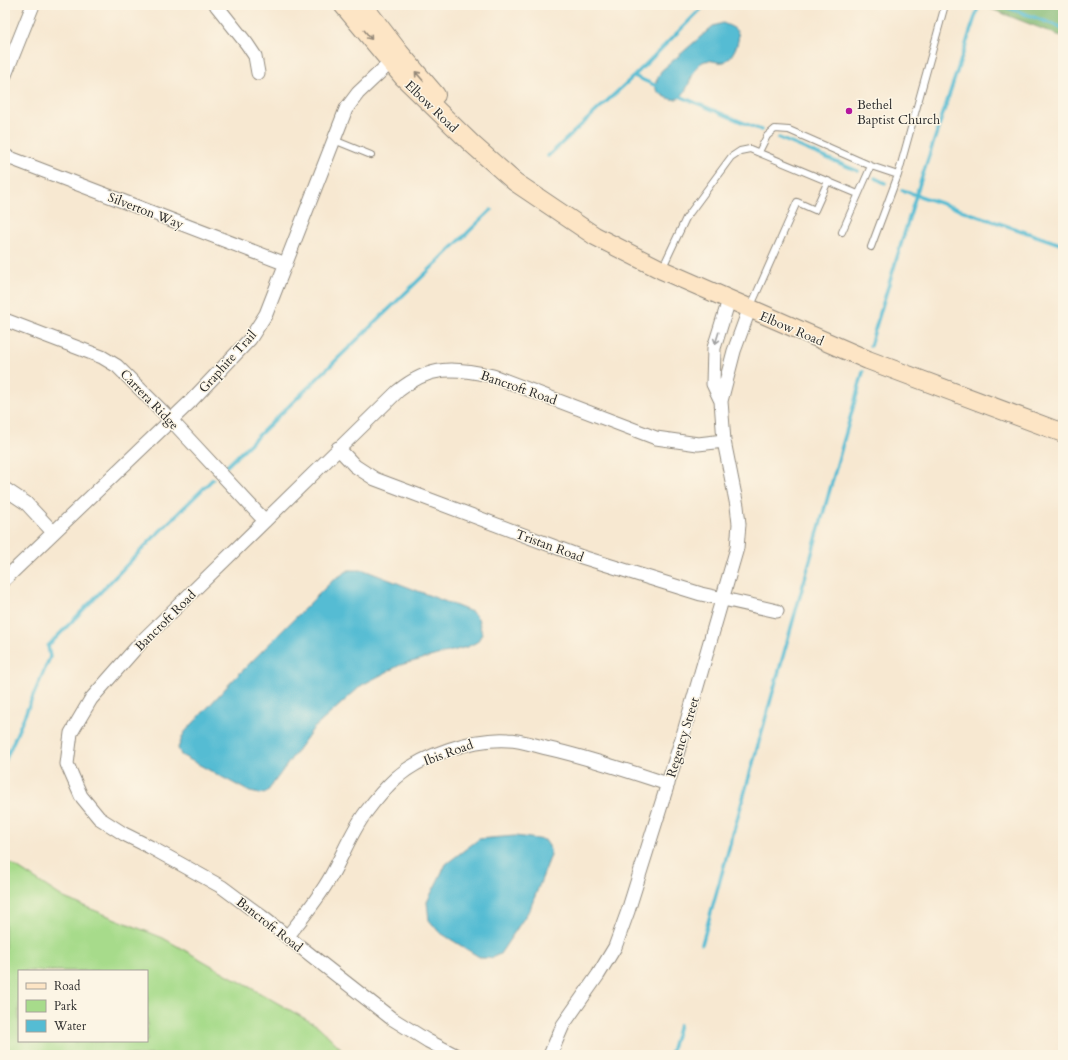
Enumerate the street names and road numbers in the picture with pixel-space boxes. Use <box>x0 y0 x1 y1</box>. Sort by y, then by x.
street label: Elbow Road <box>401 77 462 137</box>
street label: Silverton Way <box>105 188 186 234</box>
street label: Elbow Road <box>757 307 826 350</box>
street label: Graphite Trail <box>195 326 261 397</box>
street label: Carrera Ridge <box>116 366 183 434</box>
street label: Bancroft Road <box>478 366 559 409</box>
street label: Tristan Road <box>513 525 586 567</box>
street label: Bancroft Road <box>131 586 200 655</box>
street label: Regency Street <box>662 695 704 780</box>
street label: Ibis Road <box>421 736 476 770</box>
street label: Bancroft Road <box>232 893 306 956</box>

